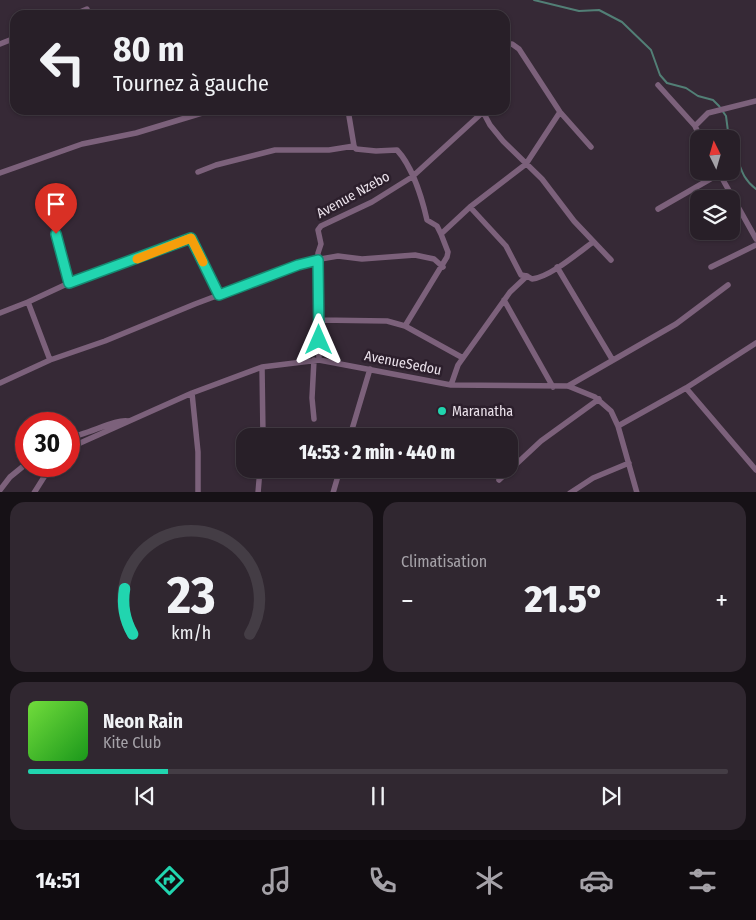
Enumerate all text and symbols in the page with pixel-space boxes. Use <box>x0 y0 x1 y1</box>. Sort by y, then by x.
text: 80 m <box>113 28 185 70</box>
icon: left <box>30 30 95 95</box>
text: Tournez à gauche <box>113 70 269 97</box>
north arrow <box>690 130 740 180</box>
map controls <box>690 130 740 240</box>
street label: Avenue Nzebo <box>313 168 393 222</box>
pin <box>35 183 77 234</box>
icon: arrive <box>42 190 70 218</box>
button: layers <box>690 190 740 240</box>
position arrow <box>292 313 344 365</box>
street label: AvenueSedou <box>363 347 443 379</box>
place label: Maranatha <box>452 403 513 420</box>
marker: Maranatha <box>436 405 448 417</box>
speed limit sign: 30 <box>15 412 80 477</box>
text: 14:53 · 2 min · 440 m <box>299 441 455 464</box>
text: Climatisation <box>401 552 487 571</box>
text: 23 <box>166 564 216 627</box>
text: 21.5° <box>525 576 604 622</box>
text: − <box>401 584 414 617</box>
text: + <box>715 584 728 617</box>
text: km/h <box>172 622 211 644</box>
text: Neon Rain <box>103 710 183 733</box>
text: Kite Club <box>103 733 161 752</box>
icon: previous <box>131 782 159 810</box>
icon: pause <box>364 782 392 810</box>
icon: next <box>597 782 625 810</box>
icon: directions <box>152 863 187 898</box>
icon: music <box>259 863 294 898</box>
icon: phone <box>365 863 400 898</box>
icon: climate <box>472 863 507 898</box>
icon: car <box>579 863 614 898</box>
icon: filters <box>685 863 720 898</box>
text: 14:51 <box>36 867 81 894</box>

